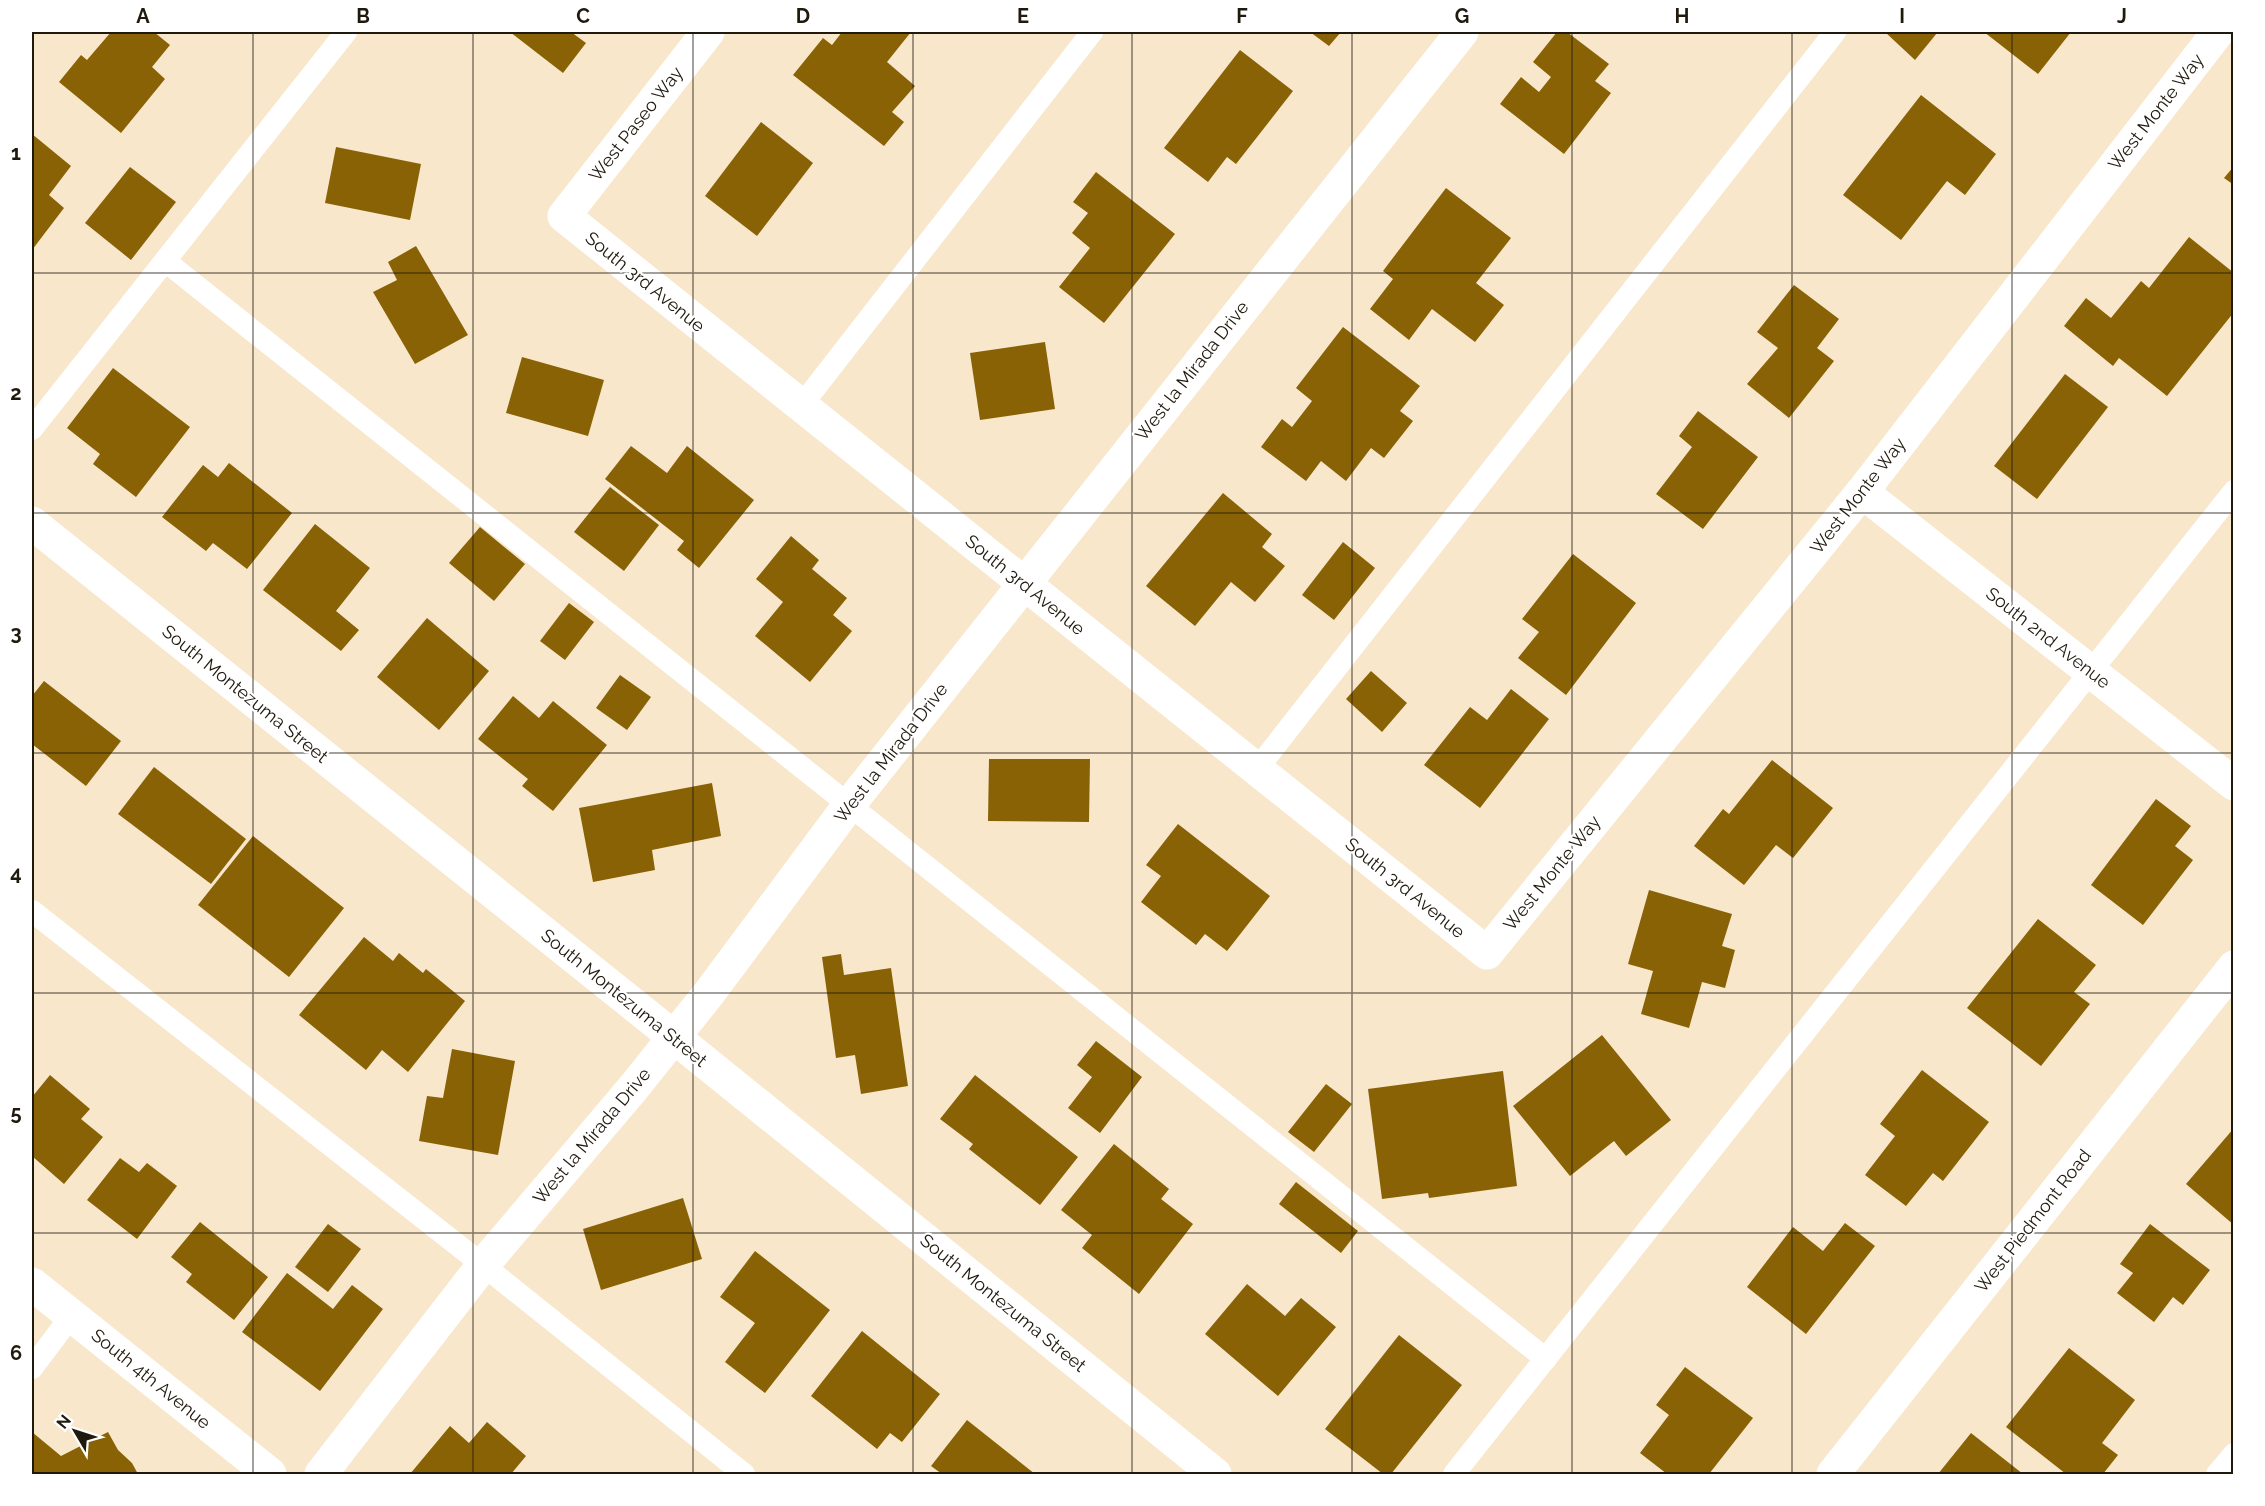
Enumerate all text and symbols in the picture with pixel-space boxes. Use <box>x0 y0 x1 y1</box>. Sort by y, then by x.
text: A <box>136 4 150 28</box>
text: B <box>356 4 370 28</box>
text: C <box>576 4 590 28</box>
text: D <box>796 4 810 28</box>
text: E <box>1017 4 1029 28</box>
text: F <box>1236 4 1248 28</box>
text: G <box>1455 4 1469 28</box>
text: H <box>1675 4 1689 28</box>
text: I <box>1899 4 1905 28</box>
text: J <box>2117 4 2127 28</box>
street label: West Monte Way <box>2104 49 2208 174</box>
street label: West Paseo Way <box>584 62 687 185</box>
text: 1 <box>11 141 21 165</box>
street label: South 3rd Avenue <box>581 227 710 336</box>
street label: West la Mirada Drive <box>1131 296 1253 445</box>
text: 2 <box>10 381 22 405</box>
street label: West Monte Way <box>1806 433 1910 558</box>
street label: South 3rd Avenue <box>961 530 1090 639</box>
street label: South 2nd Avenue <box>1982 583 2115 693</box>
street label: South Montezuma Street <box>158 620 332 767</box>
text: 3 <box>10 621 22 645</box>
street label: West la Mirada Drive <box>830 678 952 827</box>
street label: West Monte Way <box>1499 811 1605 934</box>
street label: South 3rd Avenue <box>1341 833 1470 942</box>
text: 4 <box>10 861 22 885</box>
street label: South Montezuma Street <box>537 924 711 1071</box>
street label: West la Mirada Drive <box>529 1063 655 1208</box>
text: 5 <box>10 1101 22 1125</box>
street label: West Piedmont Road <box>1970 1145 2095 1296</box>
street label: South Montezuma Street <box>916 1229 1090 1376</box>
street label: South 4th Avenue <box>88 1324 215 1433</box>
text: 6 <box>10 1341 22 1365</box>
north arrow <box>45 1401 105 1461</box>
text: N <box>53 1411 75 1433</box>

